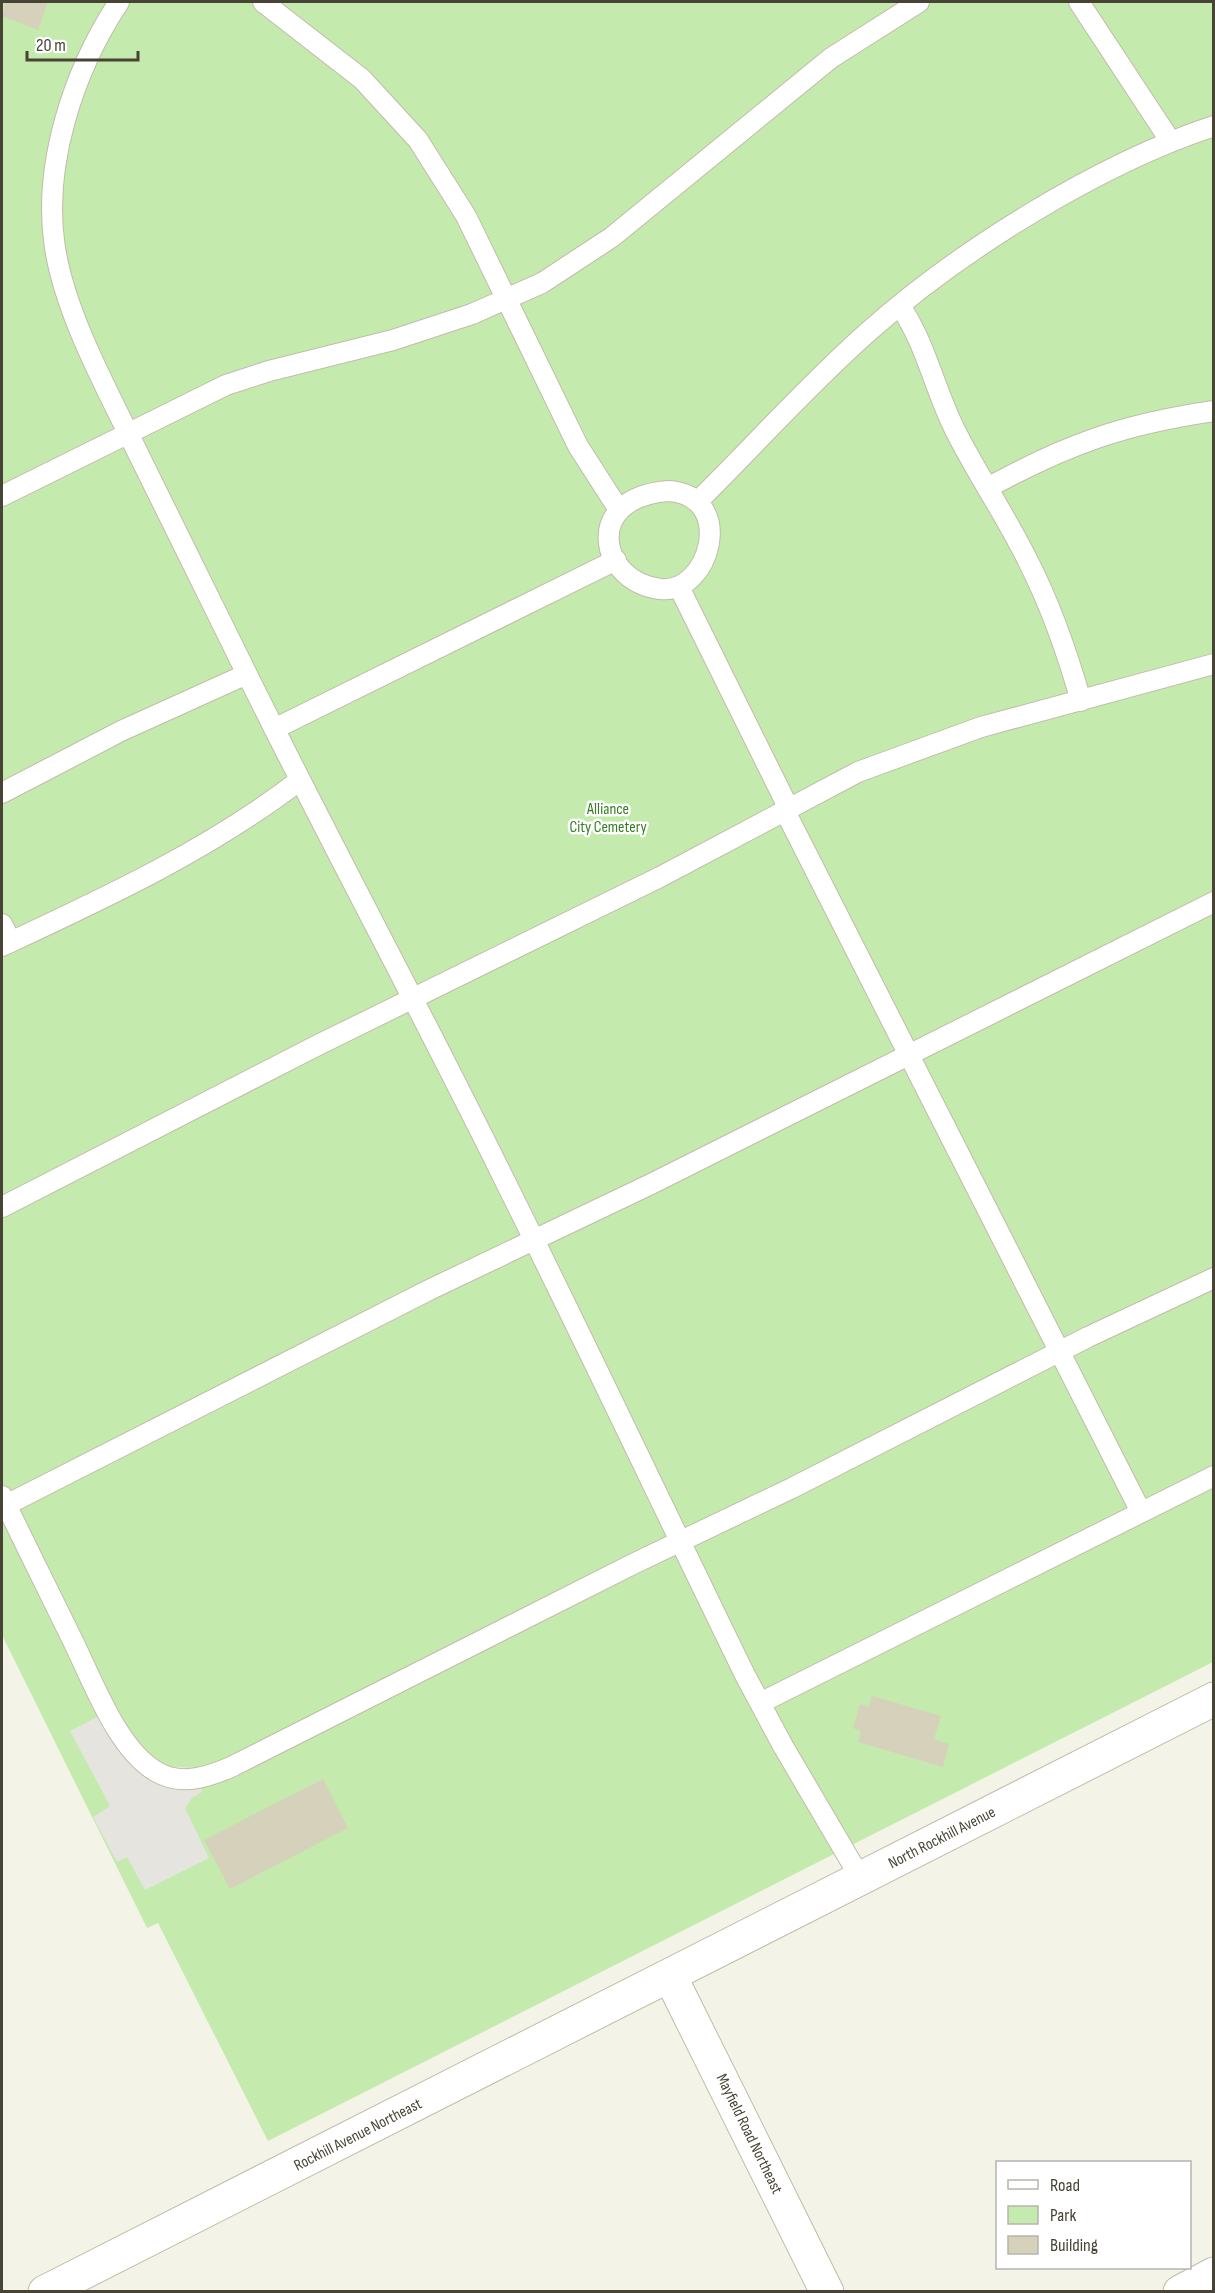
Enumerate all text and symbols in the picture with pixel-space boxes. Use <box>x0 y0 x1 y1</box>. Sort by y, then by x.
scale bar <box>27 24 138 62</box>
text: 20 m <box>36 35 66 56</box>
park label: Alliance City Cemetery <box>569 800 647 837</box>
street label: North Rockhill Avenue <box>885 1803 999 1873</box>
street label: Mayfield Road Northeast <box>712 2071 786 2197</box>
street label: Rockhill Avenue Northeast <box>291 2095 425 2175</box>
legend <box>996 2161 1191 2269</box>
text: Road <box>1050 2175 1080 2196</box>
text: Park <box>1050 2205 1076 2226</box>
text: Building <box>1050 2235 1098 2256</box>

